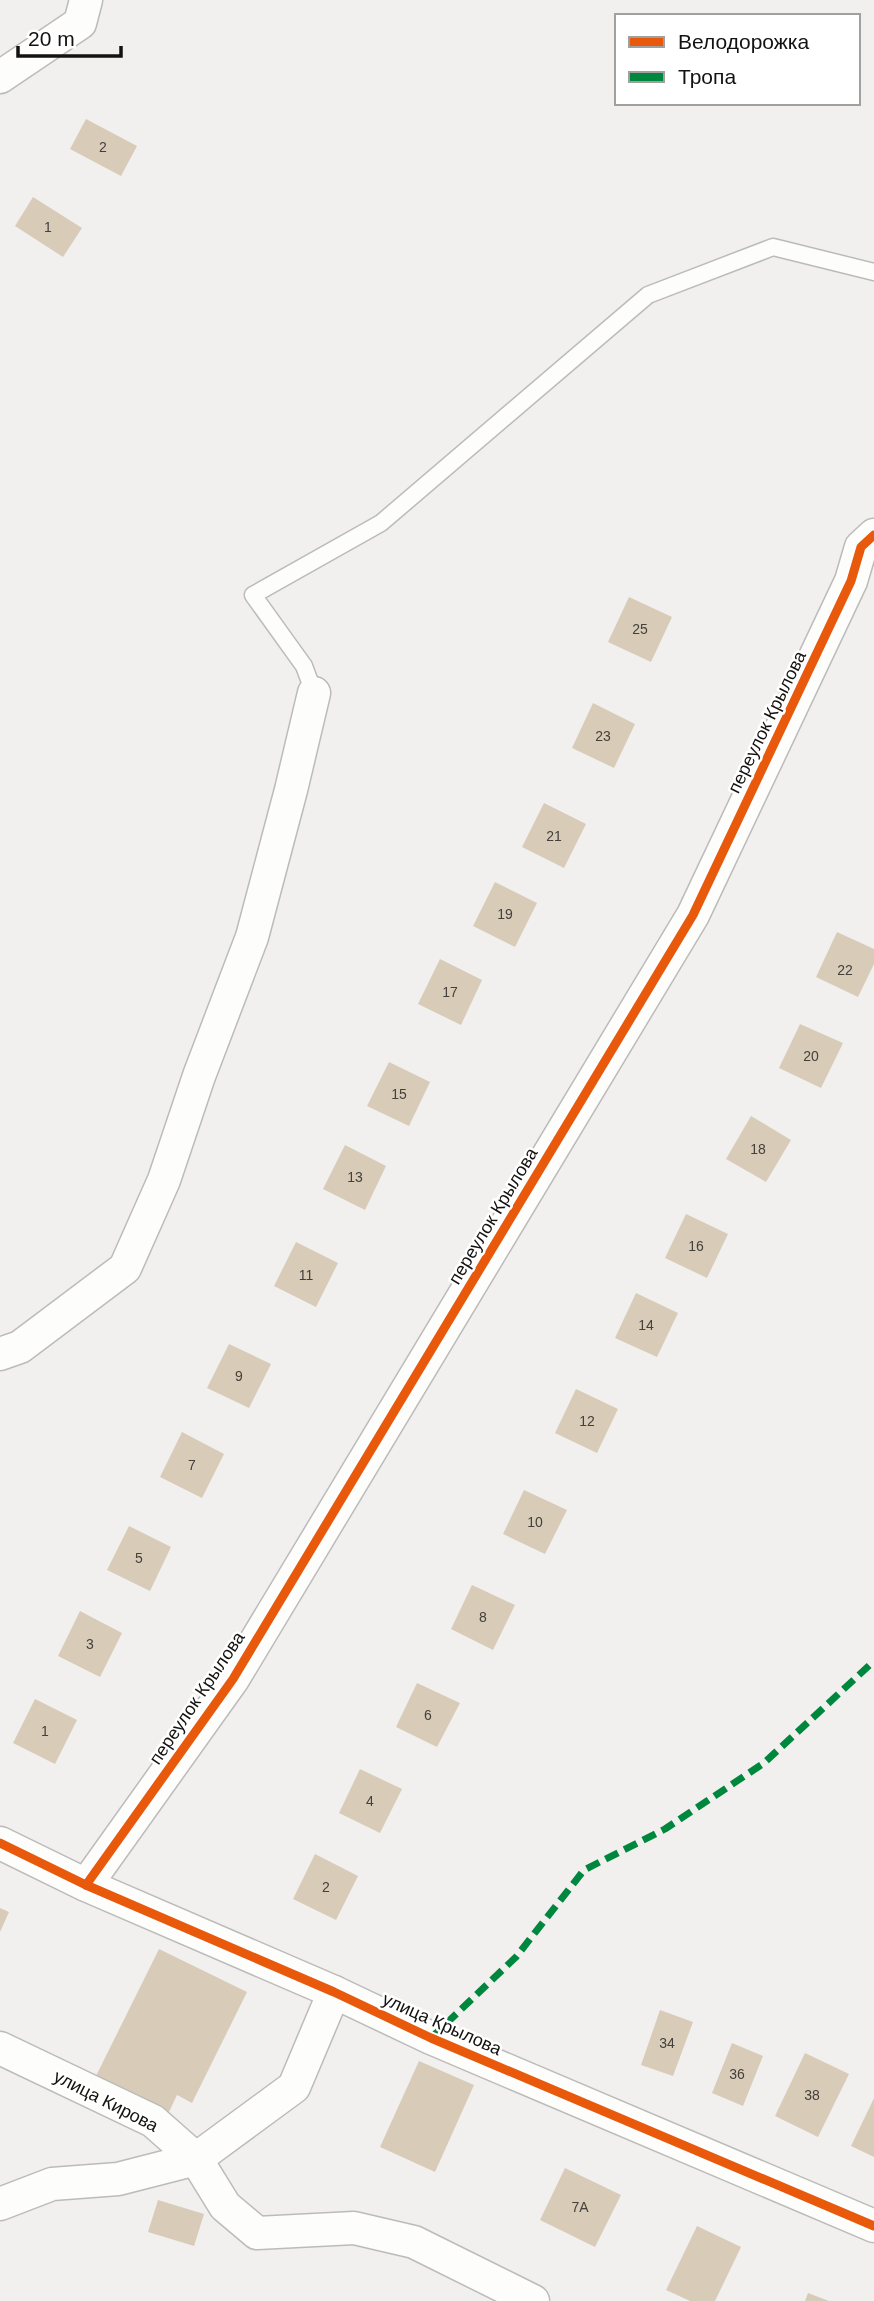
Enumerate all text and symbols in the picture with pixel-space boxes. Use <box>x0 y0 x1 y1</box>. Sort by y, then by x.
scale bar <box>18 14 121 58</box>
legend <box>615 14 860 105</box>
text: 20 m <box>28 27 75 50</box>
text: Велодорожка <box>678 30 809 53</box>
text: Тропа <box>678 65 736 88</box>
house number: 2 <box>99 139 107 155</box>
house number: 1 <box>44 219 52 235</box>
house number: 25 <box>632 621 648 637</box>
street label: переулок Крылова <box>724 647 810 796</box>
house number: 23 <box>595 728 611 744</box>
house number: 21 <box>546 828 562 844</box>
house number: 19 <box>497 906 513 922</box>
house number: 22 <box>837 962 853 978</box>
house number: 17 <box>442 984 458 1000</box>
house number: 20 <box>803 1048 819 1064</box>
house number: 15 <box>391 1086 407 1102</box>
house number: 18 <box>750 1141 766 1157</box>
street label: переулок Крылова <box>444 1143 542 1288</box>
house number: 13 <box>347 1169 363 1185</box>
house number: 16 <box>688 1238 704 1254</box>
house number: 11 <box>299 1267 313 1283</box>
house number: 14 <box>638 1317 654 1333</box>
house number: 9 <box>235 1368 243 1384</box>
house number: 12 <box>579 1413 595 1429</box>
house number: 7 <box>188 1457 196 1473</box>
house number: 10 <box>527 1514 543 1530</box>
house number: 5 <box>135 1550 143 1566</box>
house number: 8 <box>479 1609 487 1625</box>
street label: переулок Крылова <box>145 1627 249 1768</box>
house number: 3 <box>86 1636 94 1652</box>
house number: 6 <box>424 1707 432 1723</box>
house number: 1 <box>41 1723 49 1739</box>
house number: 4 <box>366 1793 374 1809</box>
house number: 2 <box>322 1879 330 1895</box>
street label: улица Крылова <box>379 1989 505 2060</box>
house number: 34 <box>659 2035 675 2051</box>
street label: улица Кирова <box>50 2066 162 2136</box>
house number: 36 <box>729 2066 745 2082</box>
house number: 38 <box>804 2087 820 2103</box>
house number: 7А <box>571 2199 589 2215</box>

